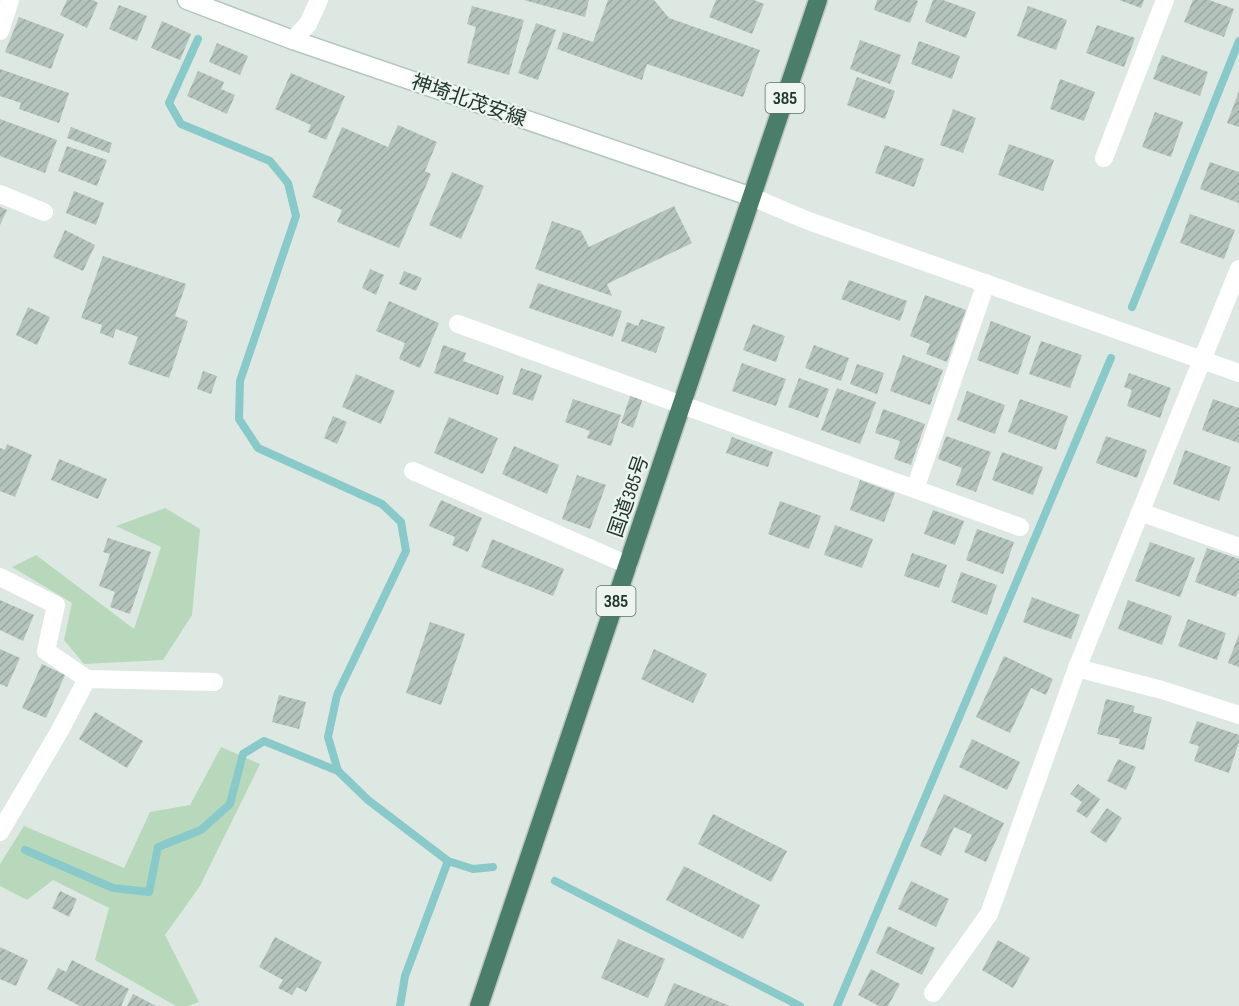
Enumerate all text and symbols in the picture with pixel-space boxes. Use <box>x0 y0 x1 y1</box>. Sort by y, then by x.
street label: 神埼北茂安線 <box>408 70 529 132</box>
road number: 385 <box>766 83 804 113</box>
street label: 国道385号 <box>604 452 654 540</box>
road number: 385 <box>596 586 636 616</box>

